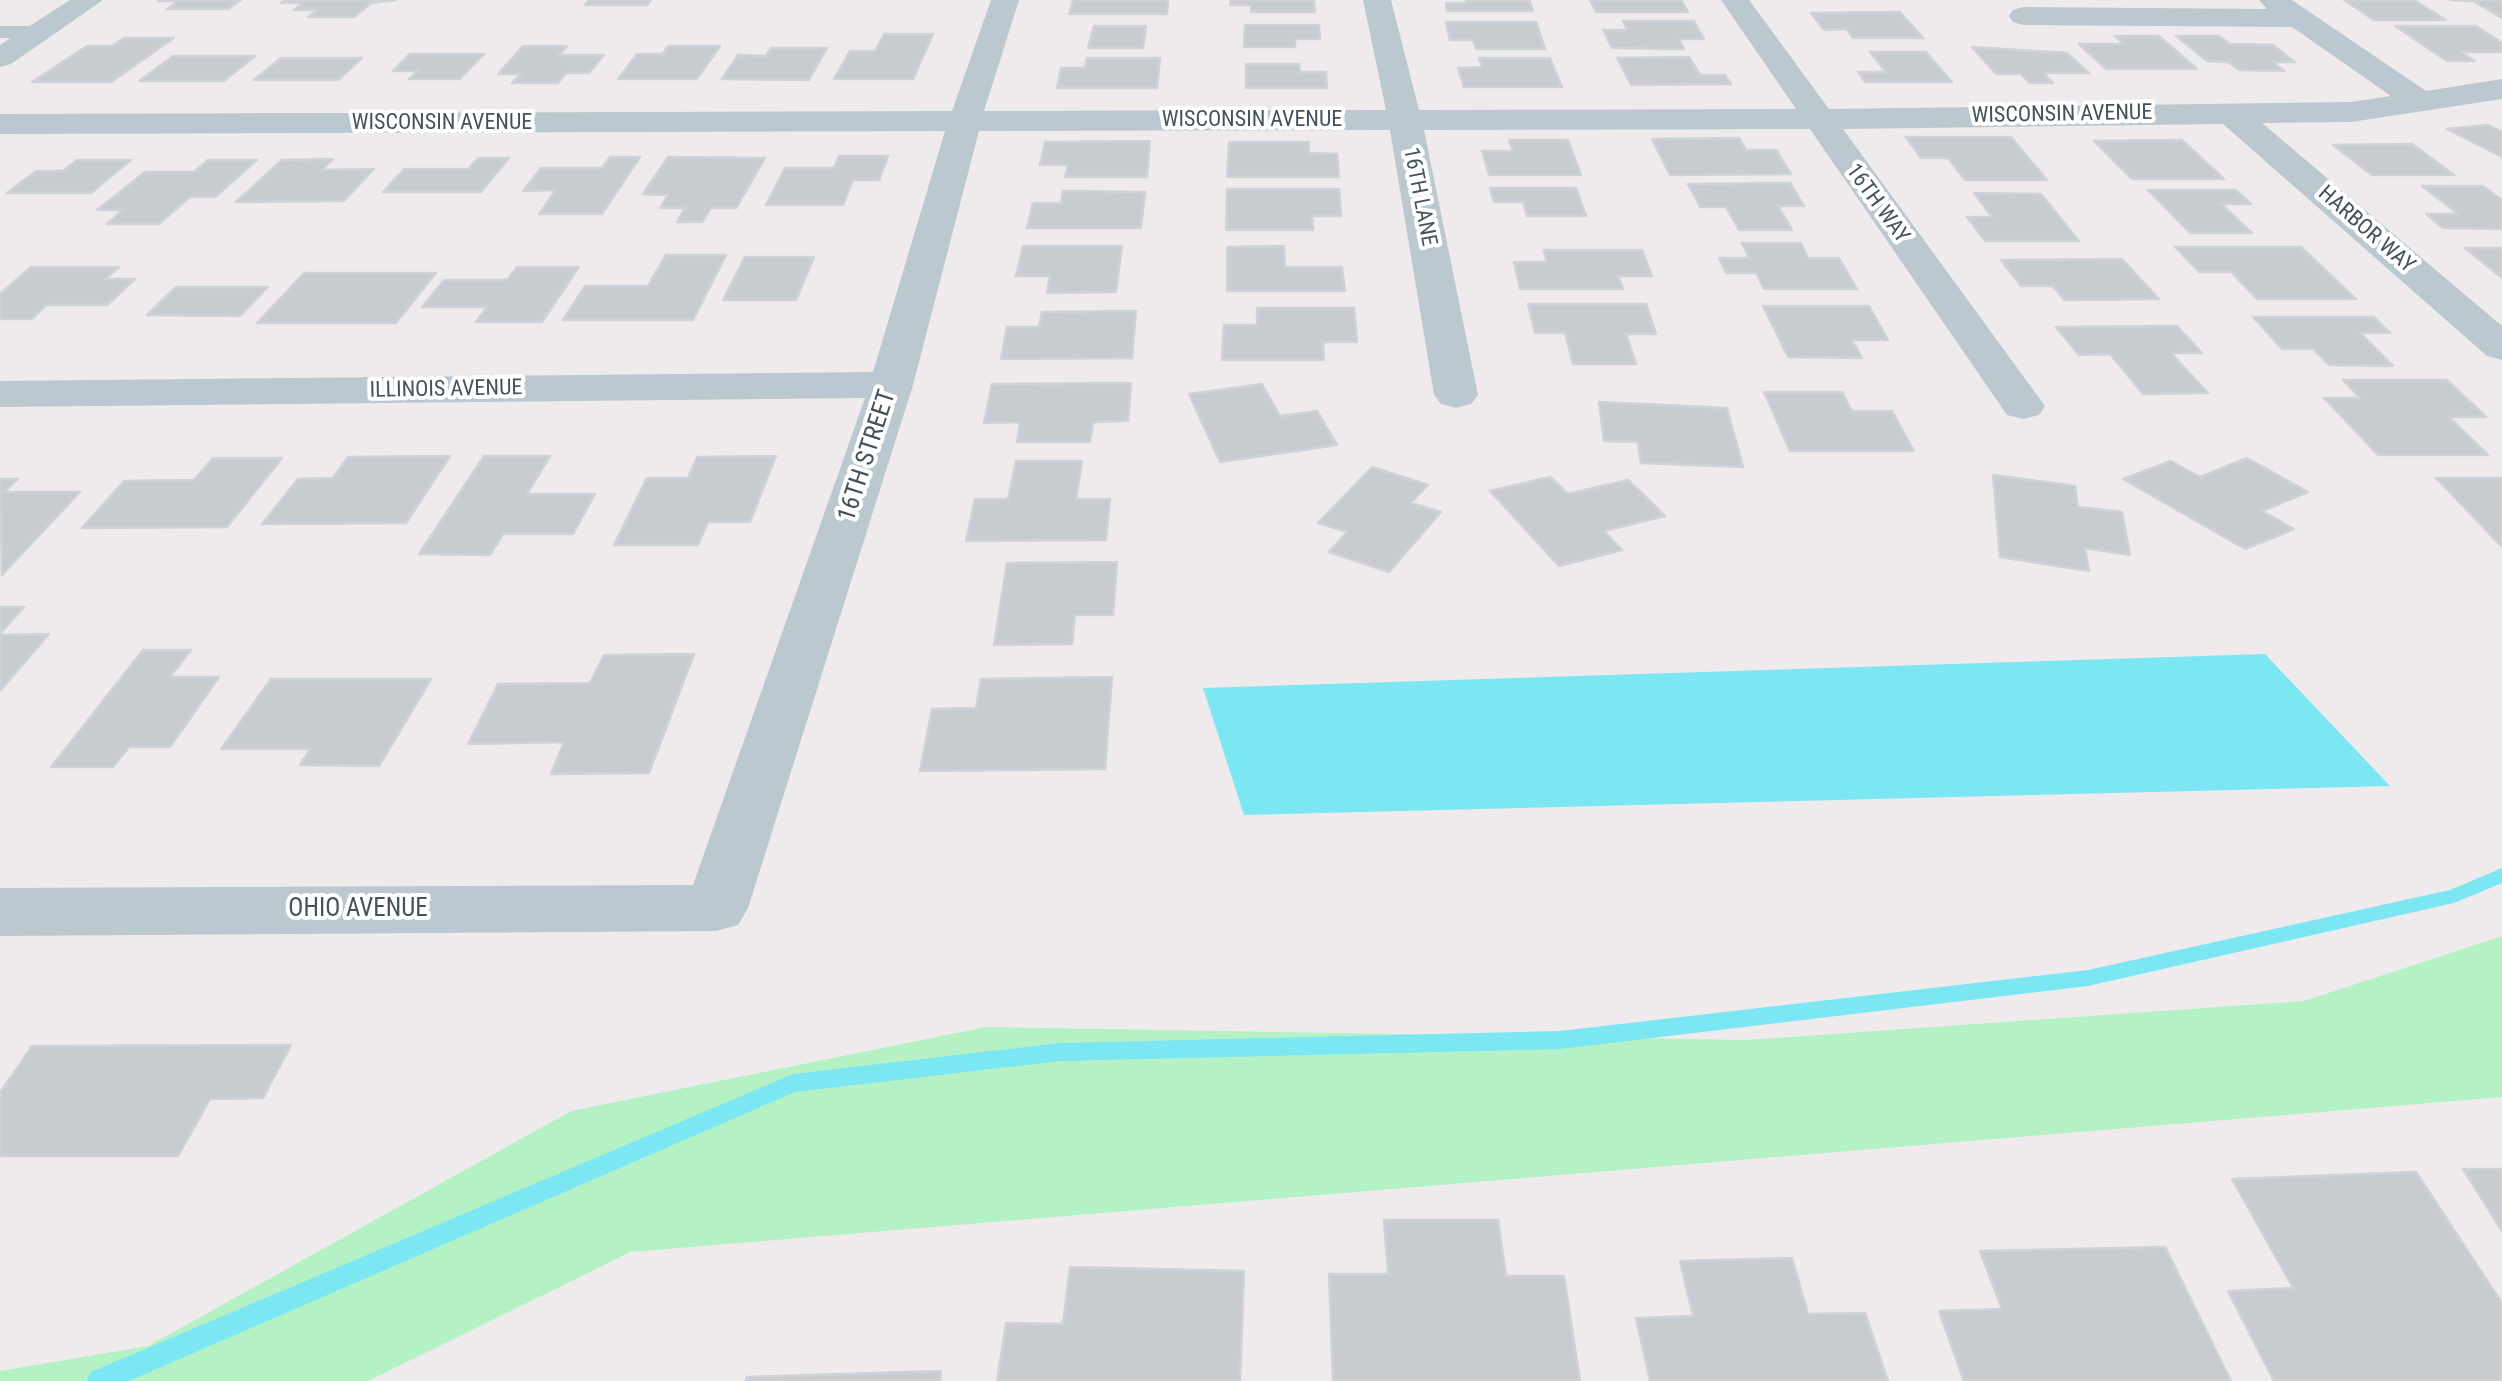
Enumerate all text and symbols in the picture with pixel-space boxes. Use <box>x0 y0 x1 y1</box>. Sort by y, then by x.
street label: WISCONSIN AVENUE <box>1972 100 2152 130</box>
street label: WISCONSIN AVENUE <box>1162 107 1342 133</box>
street label: WISCONSIN AVENUE <box>352 110 532 136</box>
street label: 16TH LANE <box>1397 146 1441 248</box>
street label: 16TH WAY <box>1839 159 1915 249</box>
street label: HARBOR WAY <box>2312 181 2420 279</box>
street label: ILLINOIS AVENUE <box>369 375 523 405</box>
street label: 16TH STREET <box>833 387 903 525</box>
street label: OHIO AVENUE <box>288 895 428 925</box>

